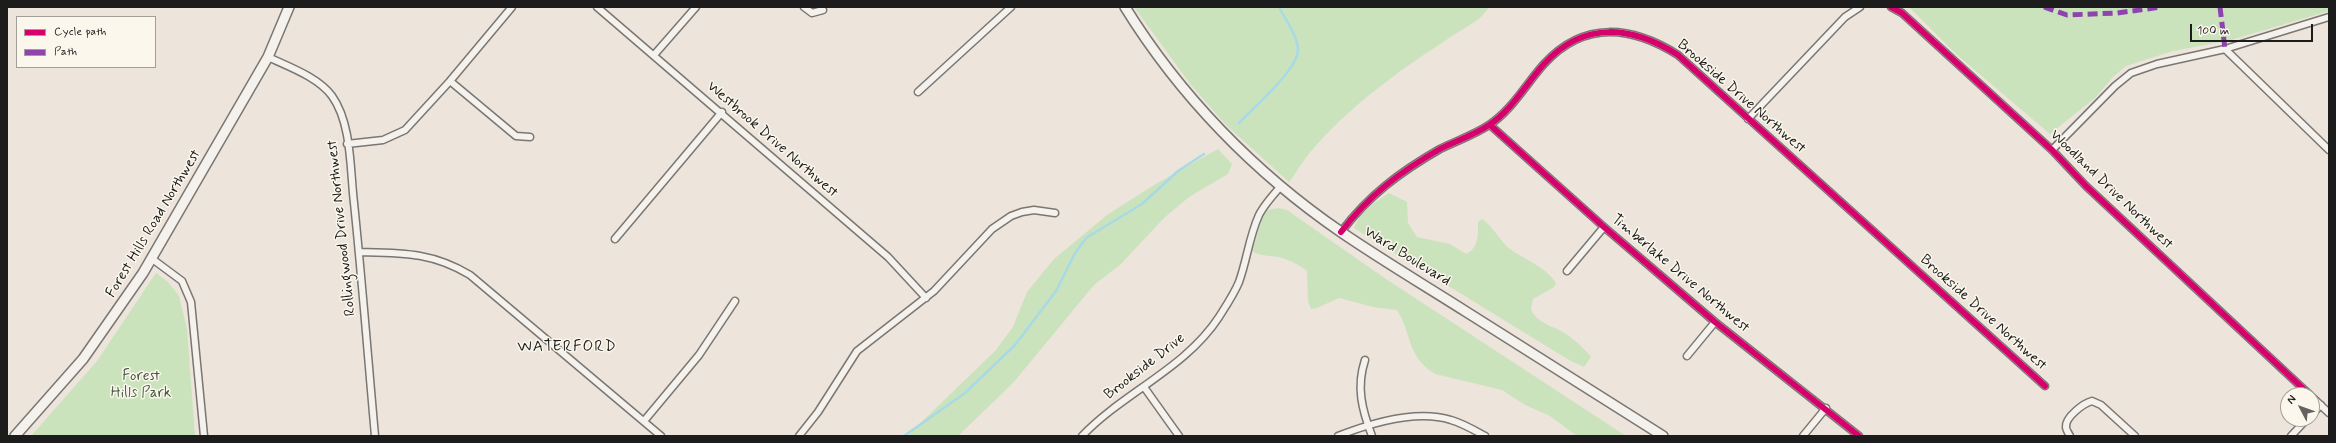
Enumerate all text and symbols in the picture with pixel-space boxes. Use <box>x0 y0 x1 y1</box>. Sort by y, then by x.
legend <box>16 16 156 68</box>
scale bar <box>2192 16 2315 42</box>
text: 100 m <box>2197 23 2229 39</box>
text: Cycle path <box>54 24 106 40</box>
street label: Brookside Drive Northwest <box>1673 36 1809 158</box>
text: Path <box>54 44 77 60</box>
street label: Westbrook Drive Northwest <box>703 78 841 202</box>
street label: Woodland Drive Northwest <box>2046 126 2176 254</box>
street label: Rollingwood Drive Northwest <box>324 139 360 317</box>
street label: Forest Hills Road Northwest <box>103 147 205 301</box>
street label: Timberlake Drive Northwest <box>1607 211 1753 337</box>
street label: Ward Boulevard <box>1360 223 1454 291</box>
street label: Brookside Drive Northwest <box>1916 251 2050 375</box>
street label: Brookside Drive <box>1101 330 1189 404</box>
district label: WATERFORD <box>514 338 620 358</box>
park label: Forest Hills Park <box>111 368 171 403</box>
north arrow <box>2280 387 2320 427</box>
text: N <box>2284 392 2299 407</box>

